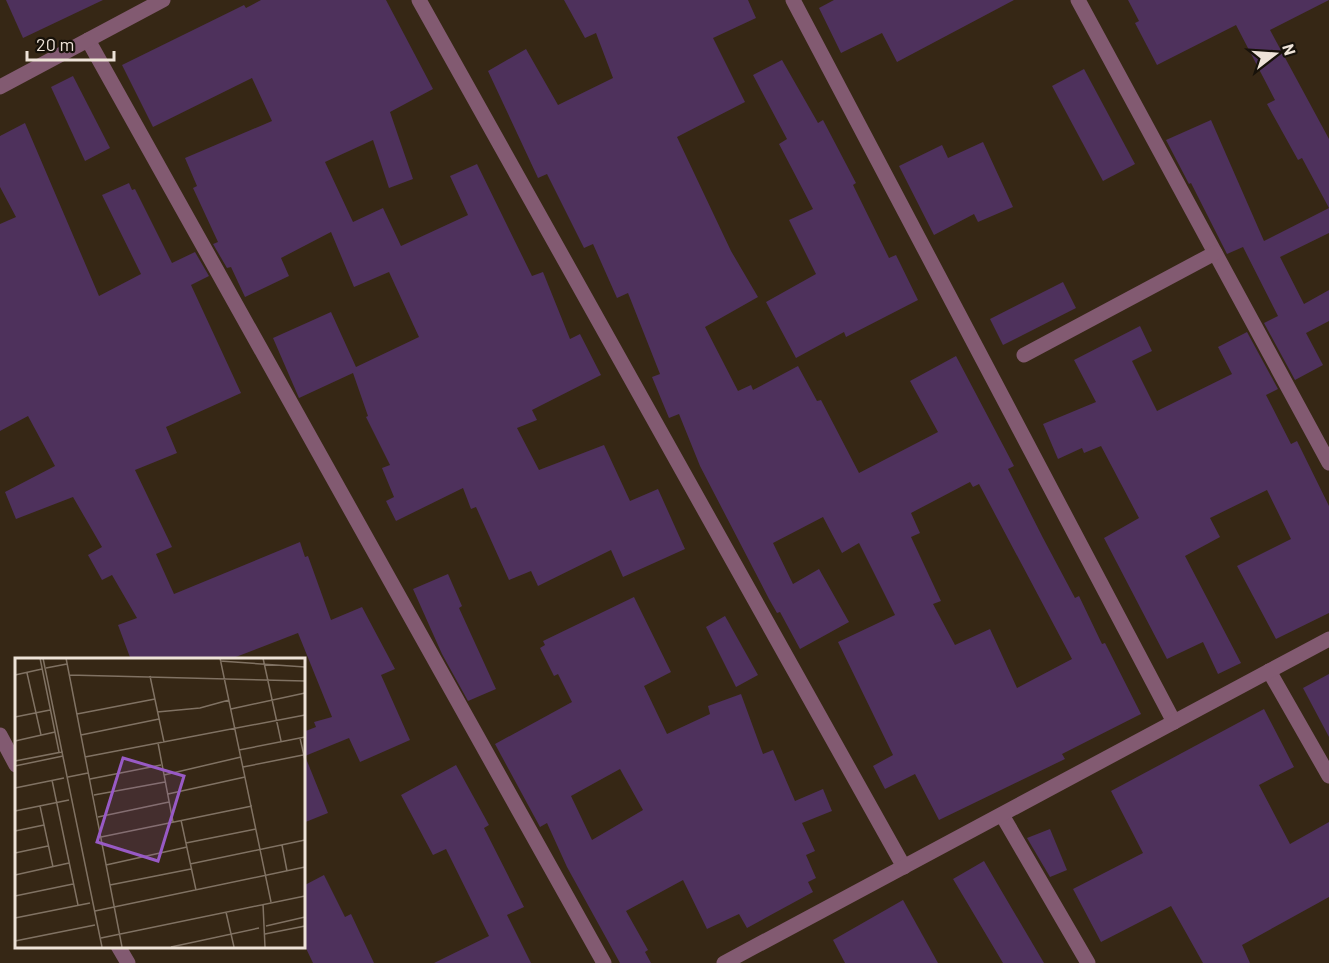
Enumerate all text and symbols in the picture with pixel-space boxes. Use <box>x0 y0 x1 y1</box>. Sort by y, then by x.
scale bar <box>27 24 114 62</box>
north arrow <box>1245 24 1305 84</box>
text: 20 m <box>36 33 74 55</box>
text: N <box>1279 42 1300 57</box>
inset map <box>15 658 304 948</box>

